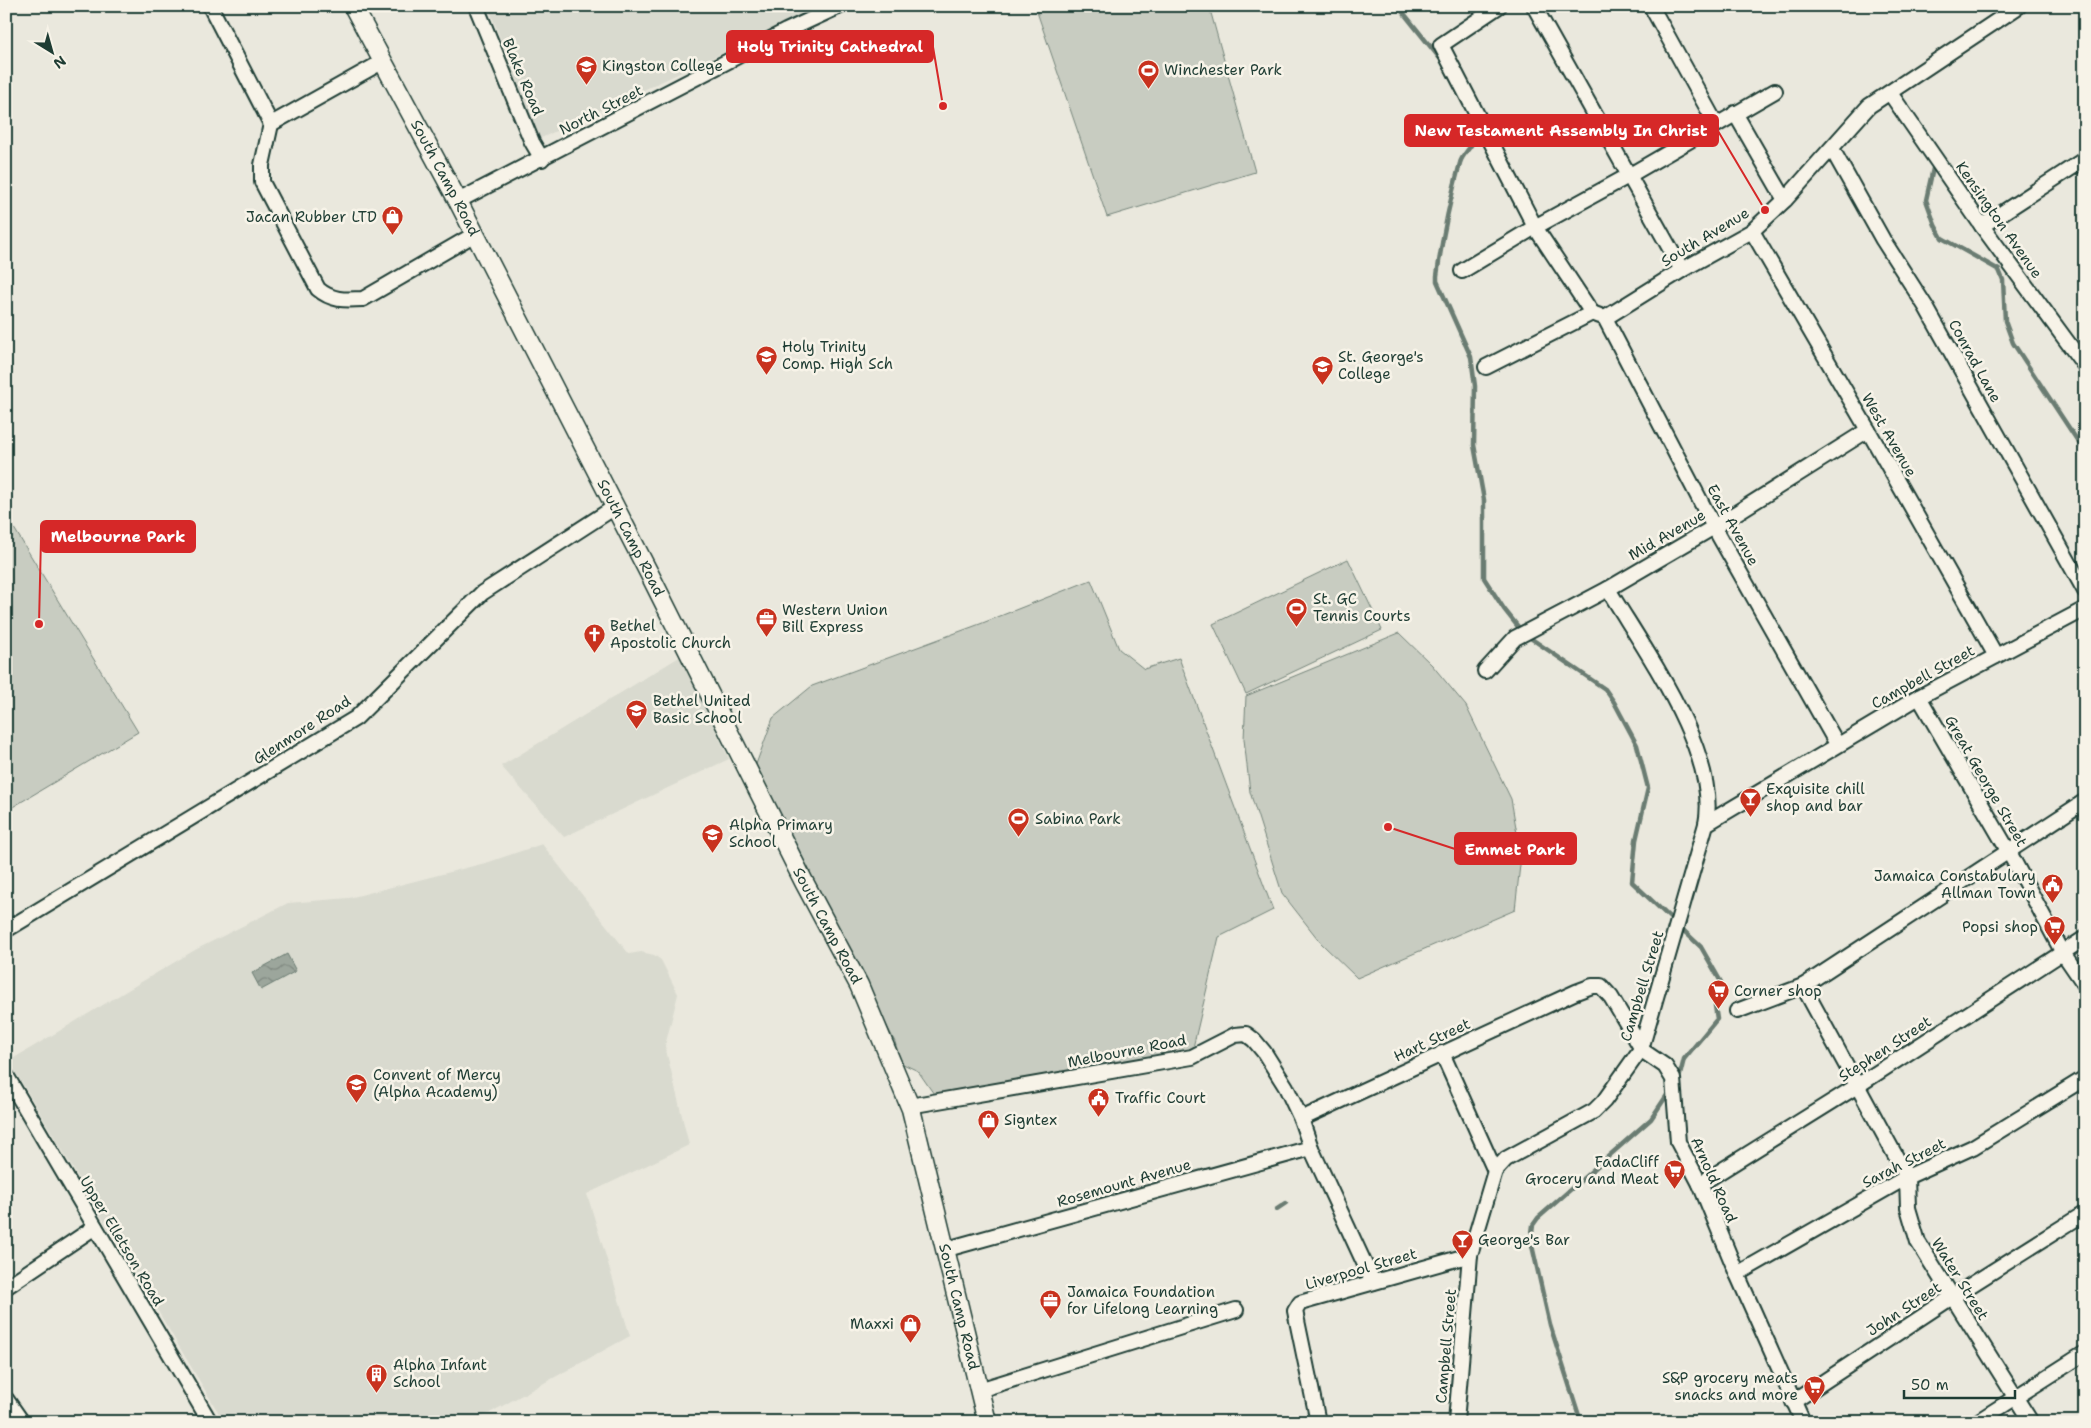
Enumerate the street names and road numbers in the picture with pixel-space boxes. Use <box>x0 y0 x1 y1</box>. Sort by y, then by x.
street label: Blake Road <box>498 35 548 119</box>
street label: North Street <box>556 80 646 140</box>
street label: South Camp Road <box>406 116 485 240</box>
street label: Kensington Avenue <box>1951 158 2047 282</box>
street label: South Avenue <box>1657 203 1753 271</box>
street label: Conrad Lane <box>1944 316 2006 406</box>
street label: West Avenue <box>1857 389 1921 481</box>
street label: South Camp Road <box>592 476 669 600</box>
street label: East Avenue <box>1702 481 1764 569</box>
street label: Mid Avenue <box>1625 505 1709 565</box>
street label: Campbell Street <box>1868 640 1978 714</box>
street label: Glenmore Road <box>249 691 355 769</box>
street label: Great George Street <box>1940 712 2032 850</box>
street label: South Camp Road <box>788 864 867 988</box>
street label: Campbell Street <box>1616 928 1668 1044</box>
street label: Stephen Street <box>1835 1011 1935 1087</box>
street label: Hart Street <box>1390 1014 1474 1066</box>
street label: Melbourne Road <box>1066 1030 1189 1072</box>
street label: Sarah Street <box>1859 1133 1949 1193</box>
street label: Arnold Road <box>1686 1134 1742 1227</box>
street label: Rosemount Avenue <box>1055 1154 1193 1212</box>
street label: Upper Elletson Road <box>75 1172 169 1310</box>
street label: Water Street <box>1927 1234 1993 1324</box>
street label: South Camp Road <box>934 1242 984 1372</box>
street label: Liverpool Street <box>1303 1244 1419 1294</box>
street label: John Street <box>1863 1277 1945 1341</box>
street label: Campbell Street <box>1431 1288 1461 1404</box>

